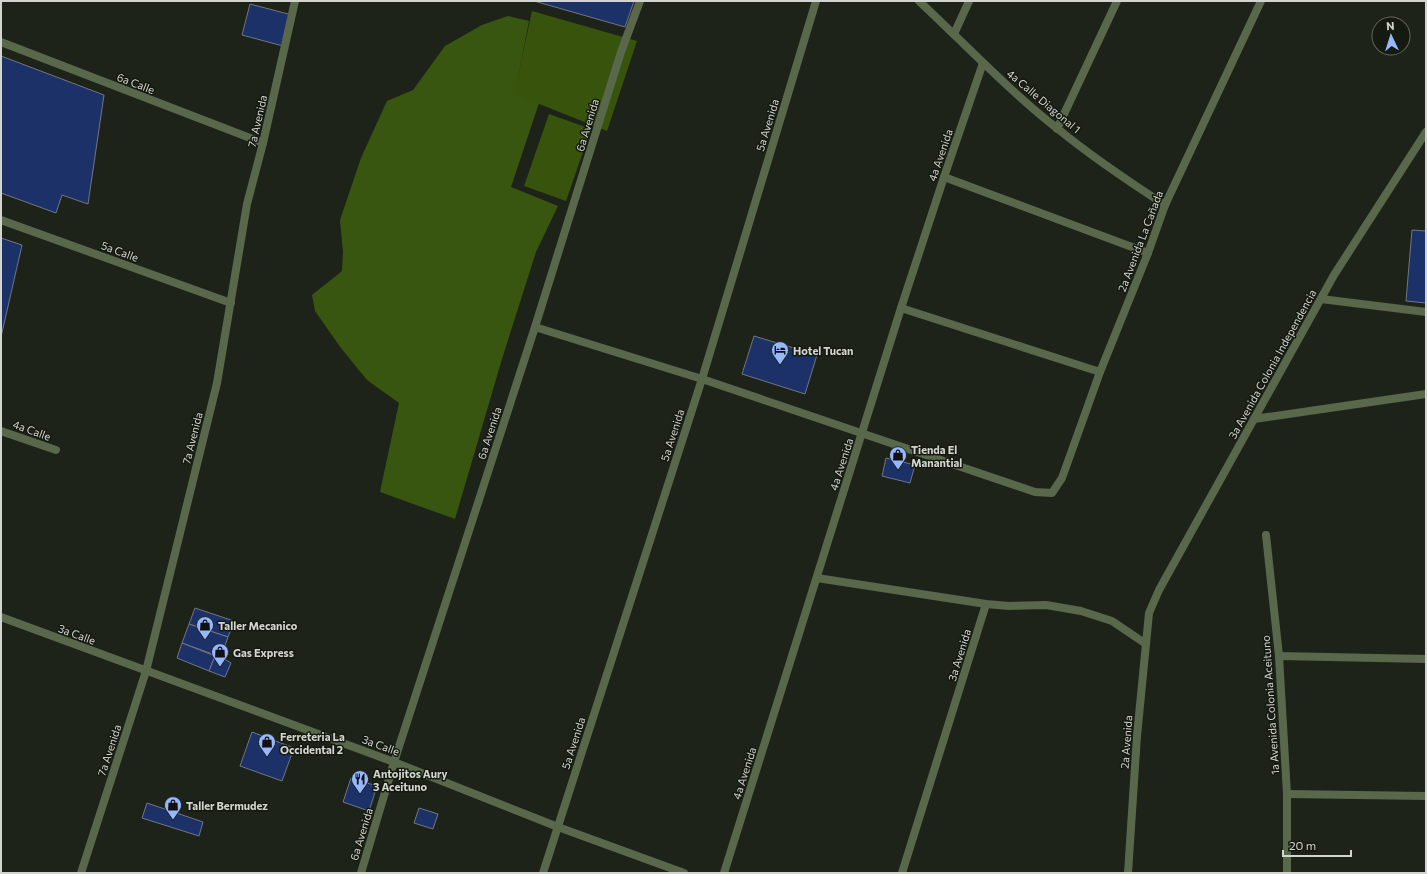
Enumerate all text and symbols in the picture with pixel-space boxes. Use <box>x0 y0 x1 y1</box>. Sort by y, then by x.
north arrow <box>1371 16 1411 56</box>
text: N <box>1386 19 1395 32</box>
street label: 4a Calle Diagonal 1 <box>1005 66 1083 136</box>
street label: 6a Calle <box>115 70 157 96</box>
street label: 7a Avenida <box>245 94 269 148</box>
street label: 6a Avenida <box>573 97 601 153</box>
street label: 5a Avenida <box>753 97 781 153</box>
street label: 4a Avenida <box>925 127 955 183</box>
street label: 2a Avenida La Cañada <box>1115 189 1165 293</box>
street label: 5a Calle <box>100 238 141 264</box>
street label: 3a Avenida Colonia Independencia <box>1225 287 1319 441</box>
hotel icon: Hotel Tucan <box>770 340 790 365</box>
place label: Hotel Tucan <box>793 344 853 357</box>
street label: 6a Avenida <box>474 405 504 461</box>
street label: 5a Avenida <box>657 407 687 463</box>
street label: 7a Avenida <box>179 411 205 465</box>
street label: 4a Calle <box>11 417 53 443</box>
street label: 4a Avenida <box>826 436 856 492</box>
place label: Tienda El Manantial <box>911 443 962 469</box>
shop icon: Tienda El Manantial <box>888 445 908 470</box>
shop icon: Taller Mecanico <box>195 615 215 640</box>
place label: Taller Mecanico <box>218 619 298 632</box>
street label: 3a Calle <box>57 621 98 647</box>
street label: 3a Avenida <box>945 627 973 683</box>
street label: 1a Avenida Colonia Aceituno <box>1259 634 1281 775</box>
shop icon: Gas Express <box>210 642 230 667</box>
place label: Gas Express <box>233 646 294 659</box>
street label: 5a Avenida <box>558 715 588 771</box>
street label: 2a Avenida <box>1118 715 1134 769</box>
street label: 7a Avenida <box>95 723 123 777</box>
place label: Ferreteria La Occidental 2 <box>280 730 345 756</box>
shop icon: Ferreteria La Occidental 2 <box>257 732 277 757</box>
street label: 3a Calle <box>361 732 402 758</box>
street label: 4a Avenida <box>729 745 759 801</box>
place label: Antojitos Aury 3 Aceituno <box>373 767 448 793</box>
restaurant icon: Antojitos Aury 3 Aceituno <box>350 769 370 794</box>
shop icon: Taller Bermudez <box>163 795 183 820</box>
place label: Taller Bermudez <box>186 799 268 812</box>
street label: 6a Avenida <box>347 806 375 862</box>
scale bar <box>1283 832 1351 858</box>
text: 20 m <box>1289 838 1316 852</box>

